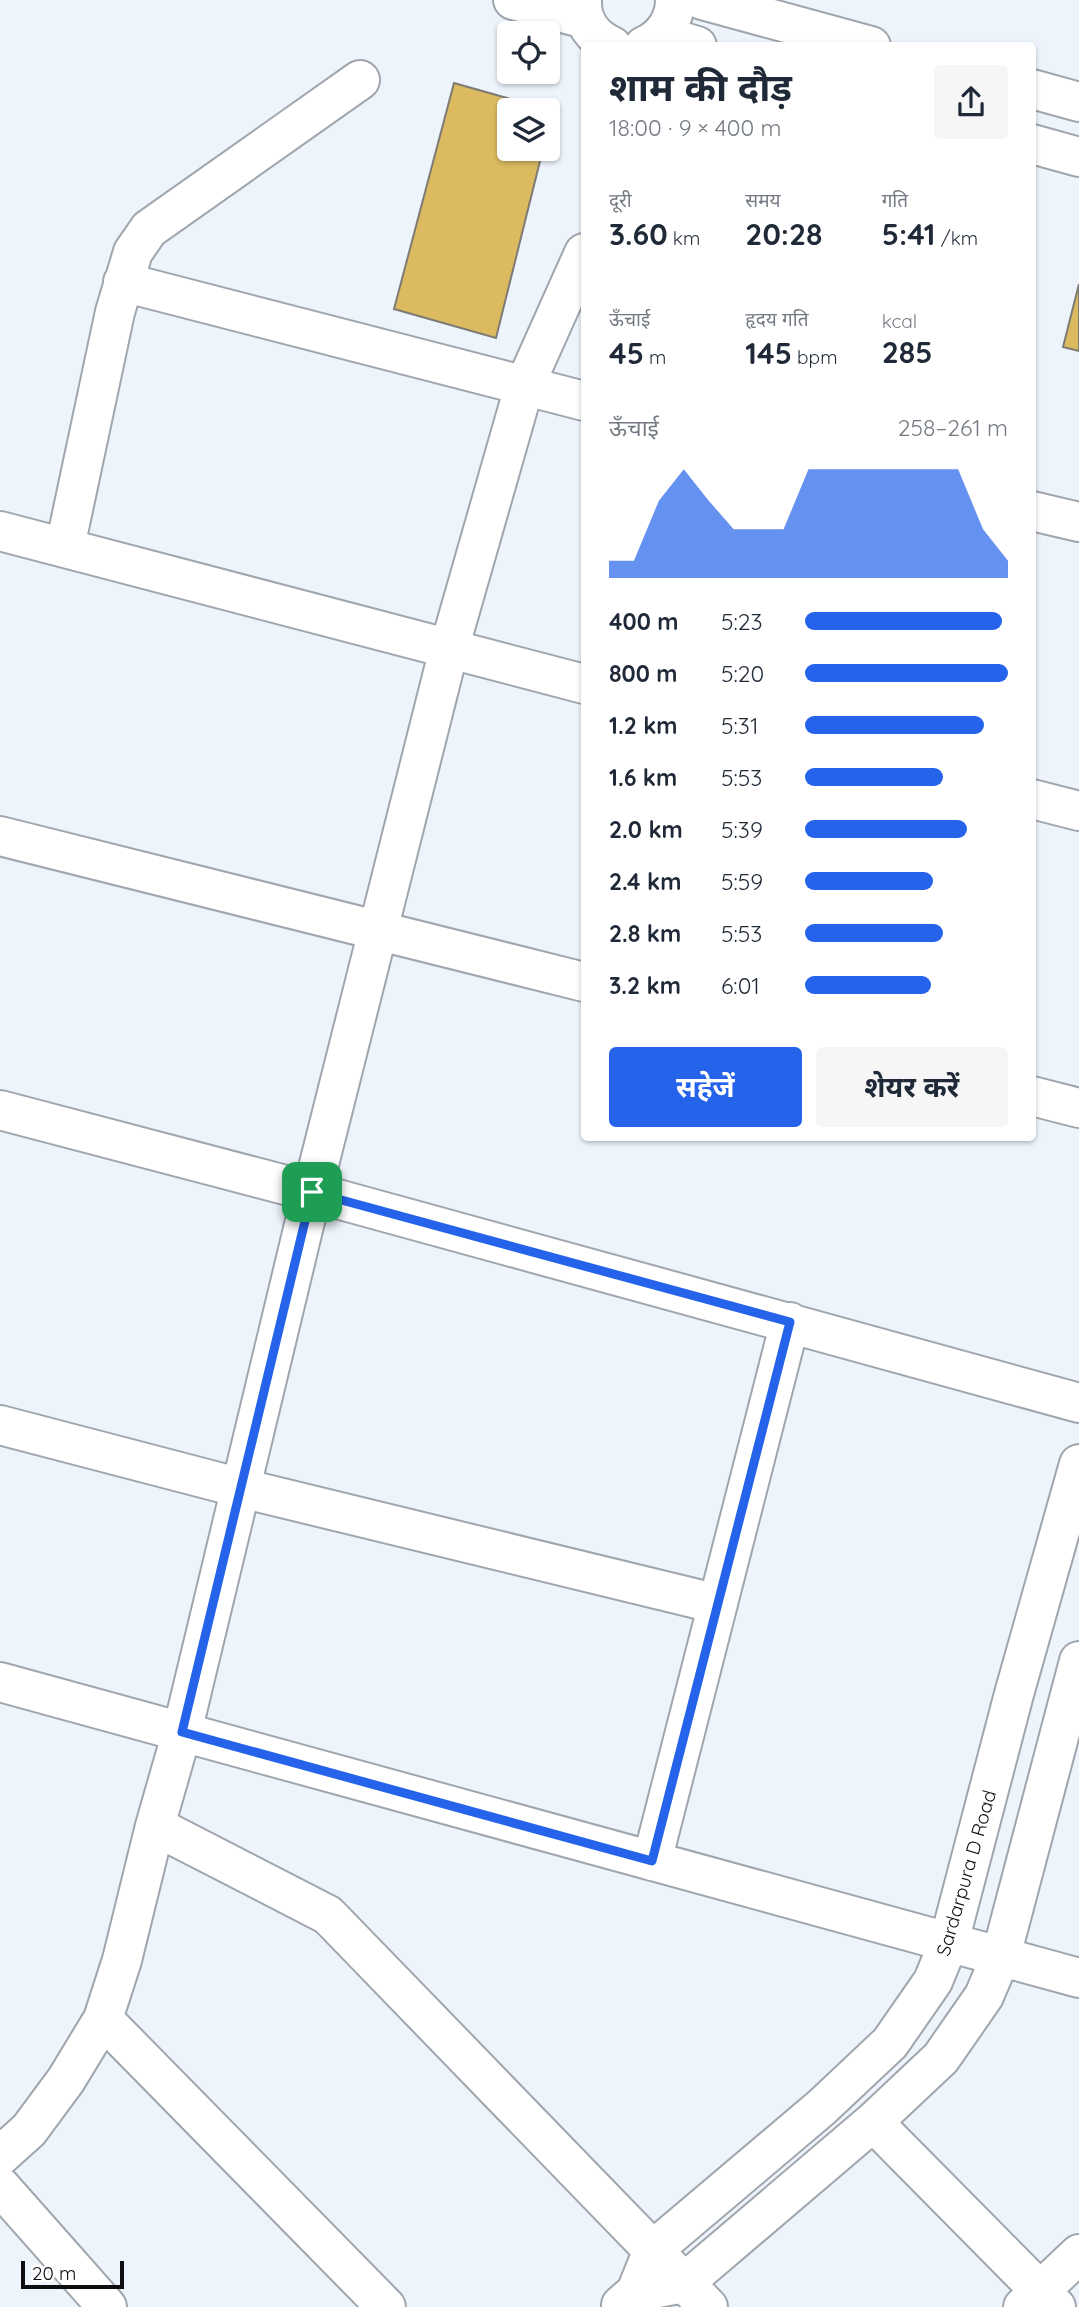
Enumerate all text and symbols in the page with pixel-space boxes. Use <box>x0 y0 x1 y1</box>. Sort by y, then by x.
map controls <box>497 21 560 161</box>
button: locate <box>497 21 560 84</box>
text: शाम की दौड़ <box>609 63 792 111</box>
button: share <box>934 65 1008 139</box>
button: layers <box>497 98 560 161</box>
text: 18:00 · 9 × 400 m <box>609 113 781 142</box>
text: दूरी <box>609 188 632 212</box>
text: समय <box>745 188 781 212</box>
text: गति <box>882 188 908 212</box>
text: 3.60 <box>609 215 668 253</box>
text: 20:28 <box>745 215 823 253</box>
text: 5:41 <box>882 215 936 253</box>
text: km <box>668 226 700 250</box>
text: /km <box>936 226 978 250</box>
text: ऊँचाई <box>609 307 650 331</box>
text: हृदय गति <box>745 307 809 331</box>
text: kcal <box>882 309 917 333</box>
text: 285 <box>882 333 932 371</box>
text: 45 <box>609 334 644 372</box>
text: 145 <box>745 334 792 372</box>
text: m <box>644 345 666 369</box>
text: bpm <box>792 345 837 369</box>
text: ऊँचाई <box>609 413 659 442</box>
text: 258–261 m <box>898 413 1008 442</box>
text: 400 m <box>609 607 678 636</box>
text: 5:23 <box>721 607 763 636</box>
text: 800 m <box>609 659 678 688</box>
text: 5:20 <box>721 659 764 688</box>
text: 1.2 km <box>609 711 678 740</box>
text: 5:31 <box>721 711 758 740</box>
text: 1.6 km <box>609 763 677 792</box>
text: 5:53 <box>721 763 762 792</box>
text: 2.0 km <box>609 815 683 844</box>
text: 5:39 <box>721 815 763 844</box>
text: 2.4 km <box>609 867 681 896</box>
text: 5:59 <box>721 867 763 896</box>
text: 2.8 km <box>609 919 681 948</box>
text: 5:53 <box>721 919 762 948</box>
text: 3.2 km <box>609 971 681 1000</box>
text: 6:01 <box>721 971 760 1000</box>
button: सहेजें <box>609 1047 802 1127</box>
button: शेयर करें <box>816 1047 1008 1127</box>
pin <box>282 1162 342 1222</box>
icon: arrive <box>293 1173 331 1211</box>
street label: Sardarpura D Road <box>931 1787 1001 1959</box>
scale bar <box>21 2258 124 2290</box>
text: 20 m <box>32 2261 76 2285</box>

